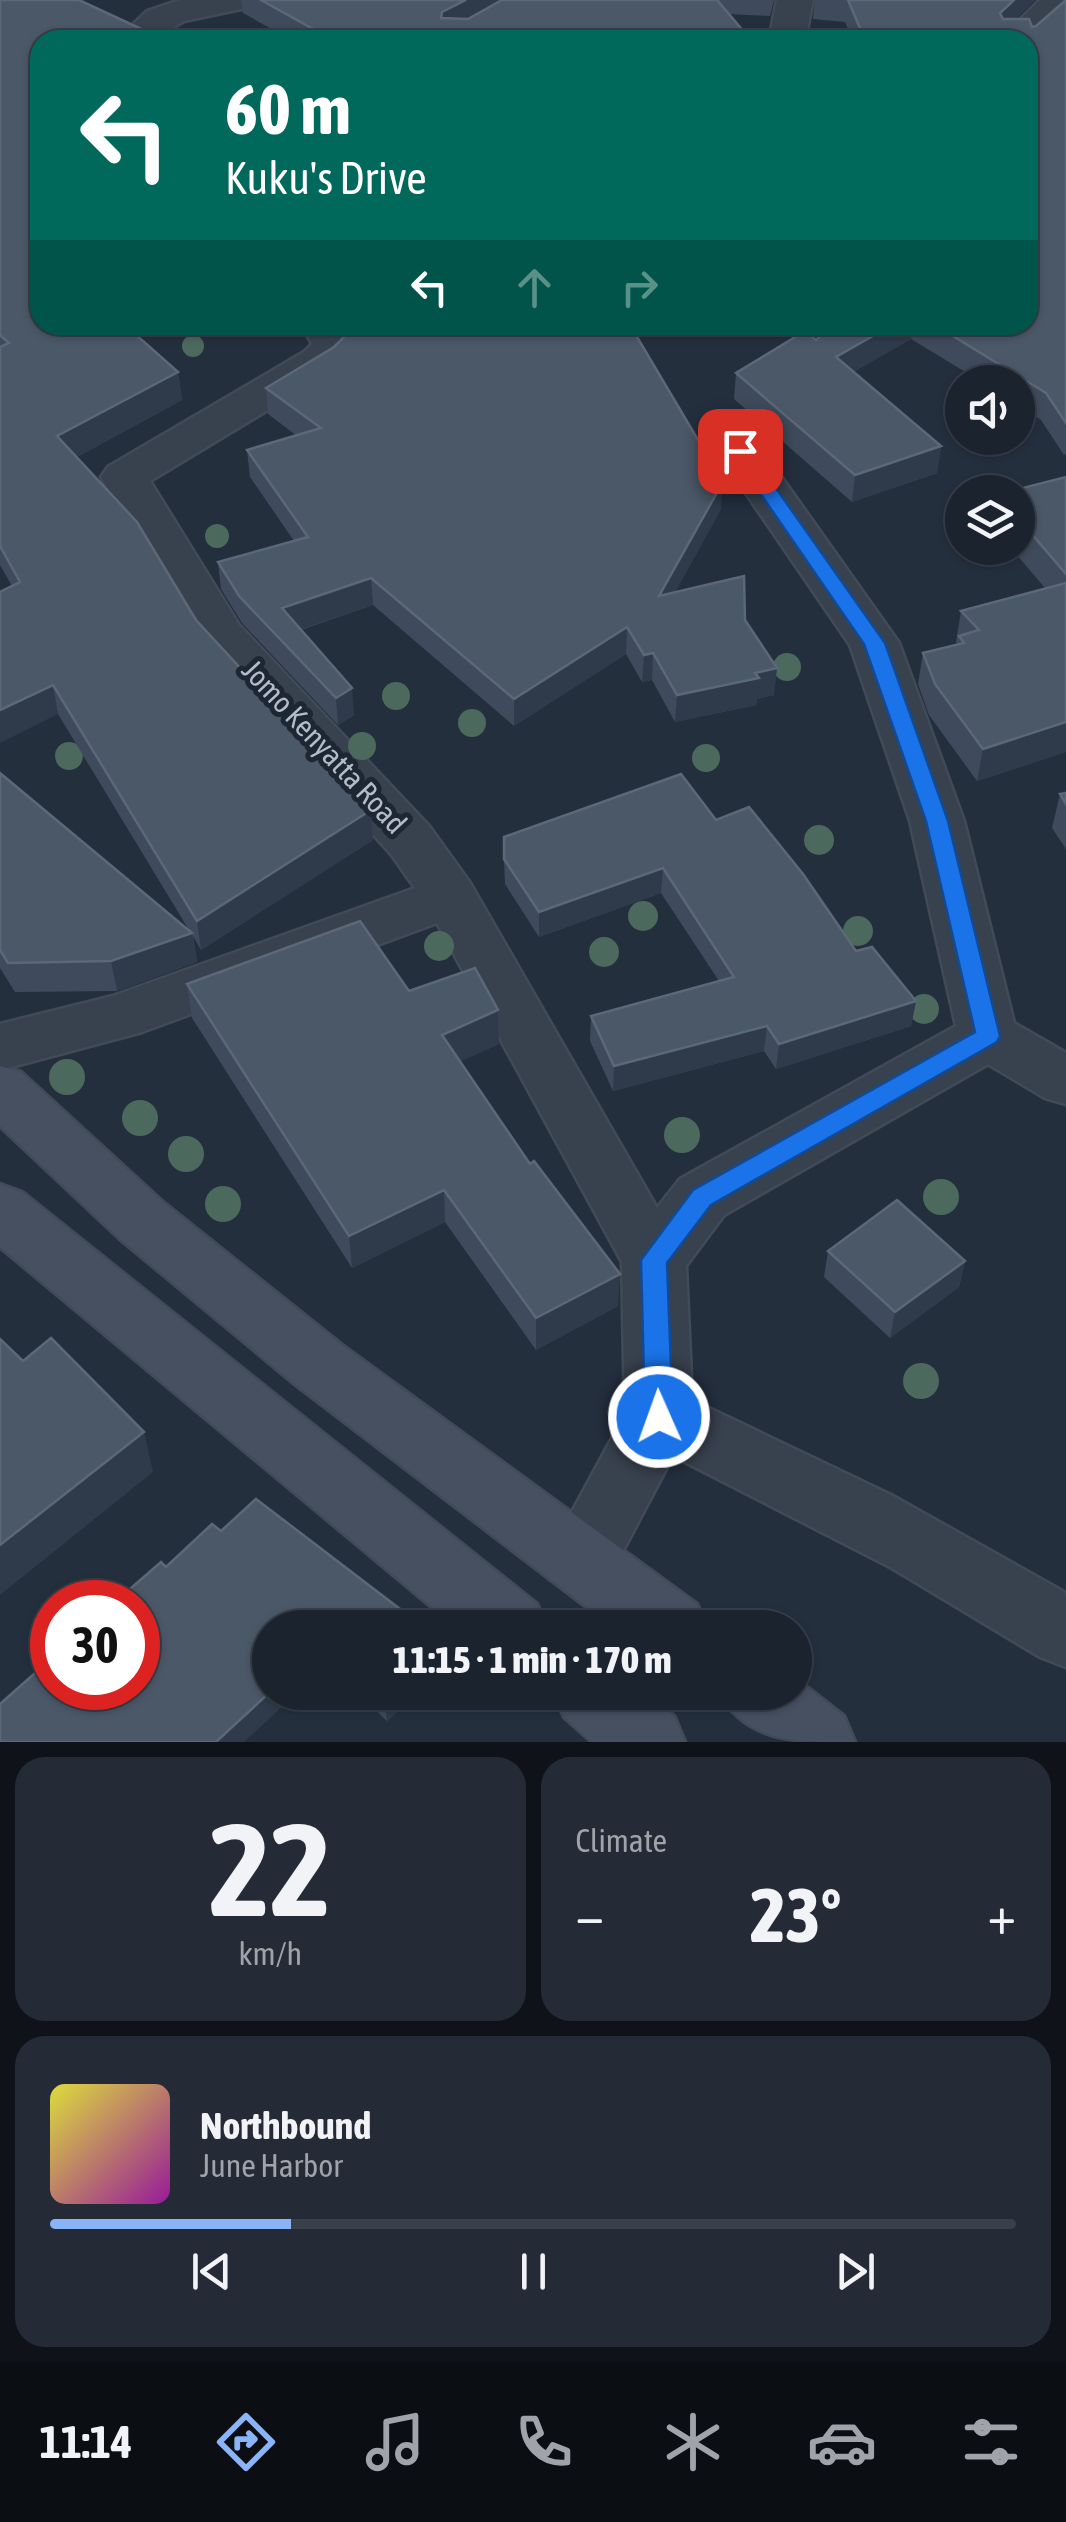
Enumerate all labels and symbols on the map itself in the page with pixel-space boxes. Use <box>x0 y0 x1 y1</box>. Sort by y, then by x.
pin <box>698 409 783 494</box>
street label: Jomo Kenyatta Road <box>236 653 414 840</box>
position arrow <box>607 1365 711 1469</box>
speed limit sign: 30 <box>30 1580 160 1710</box>

